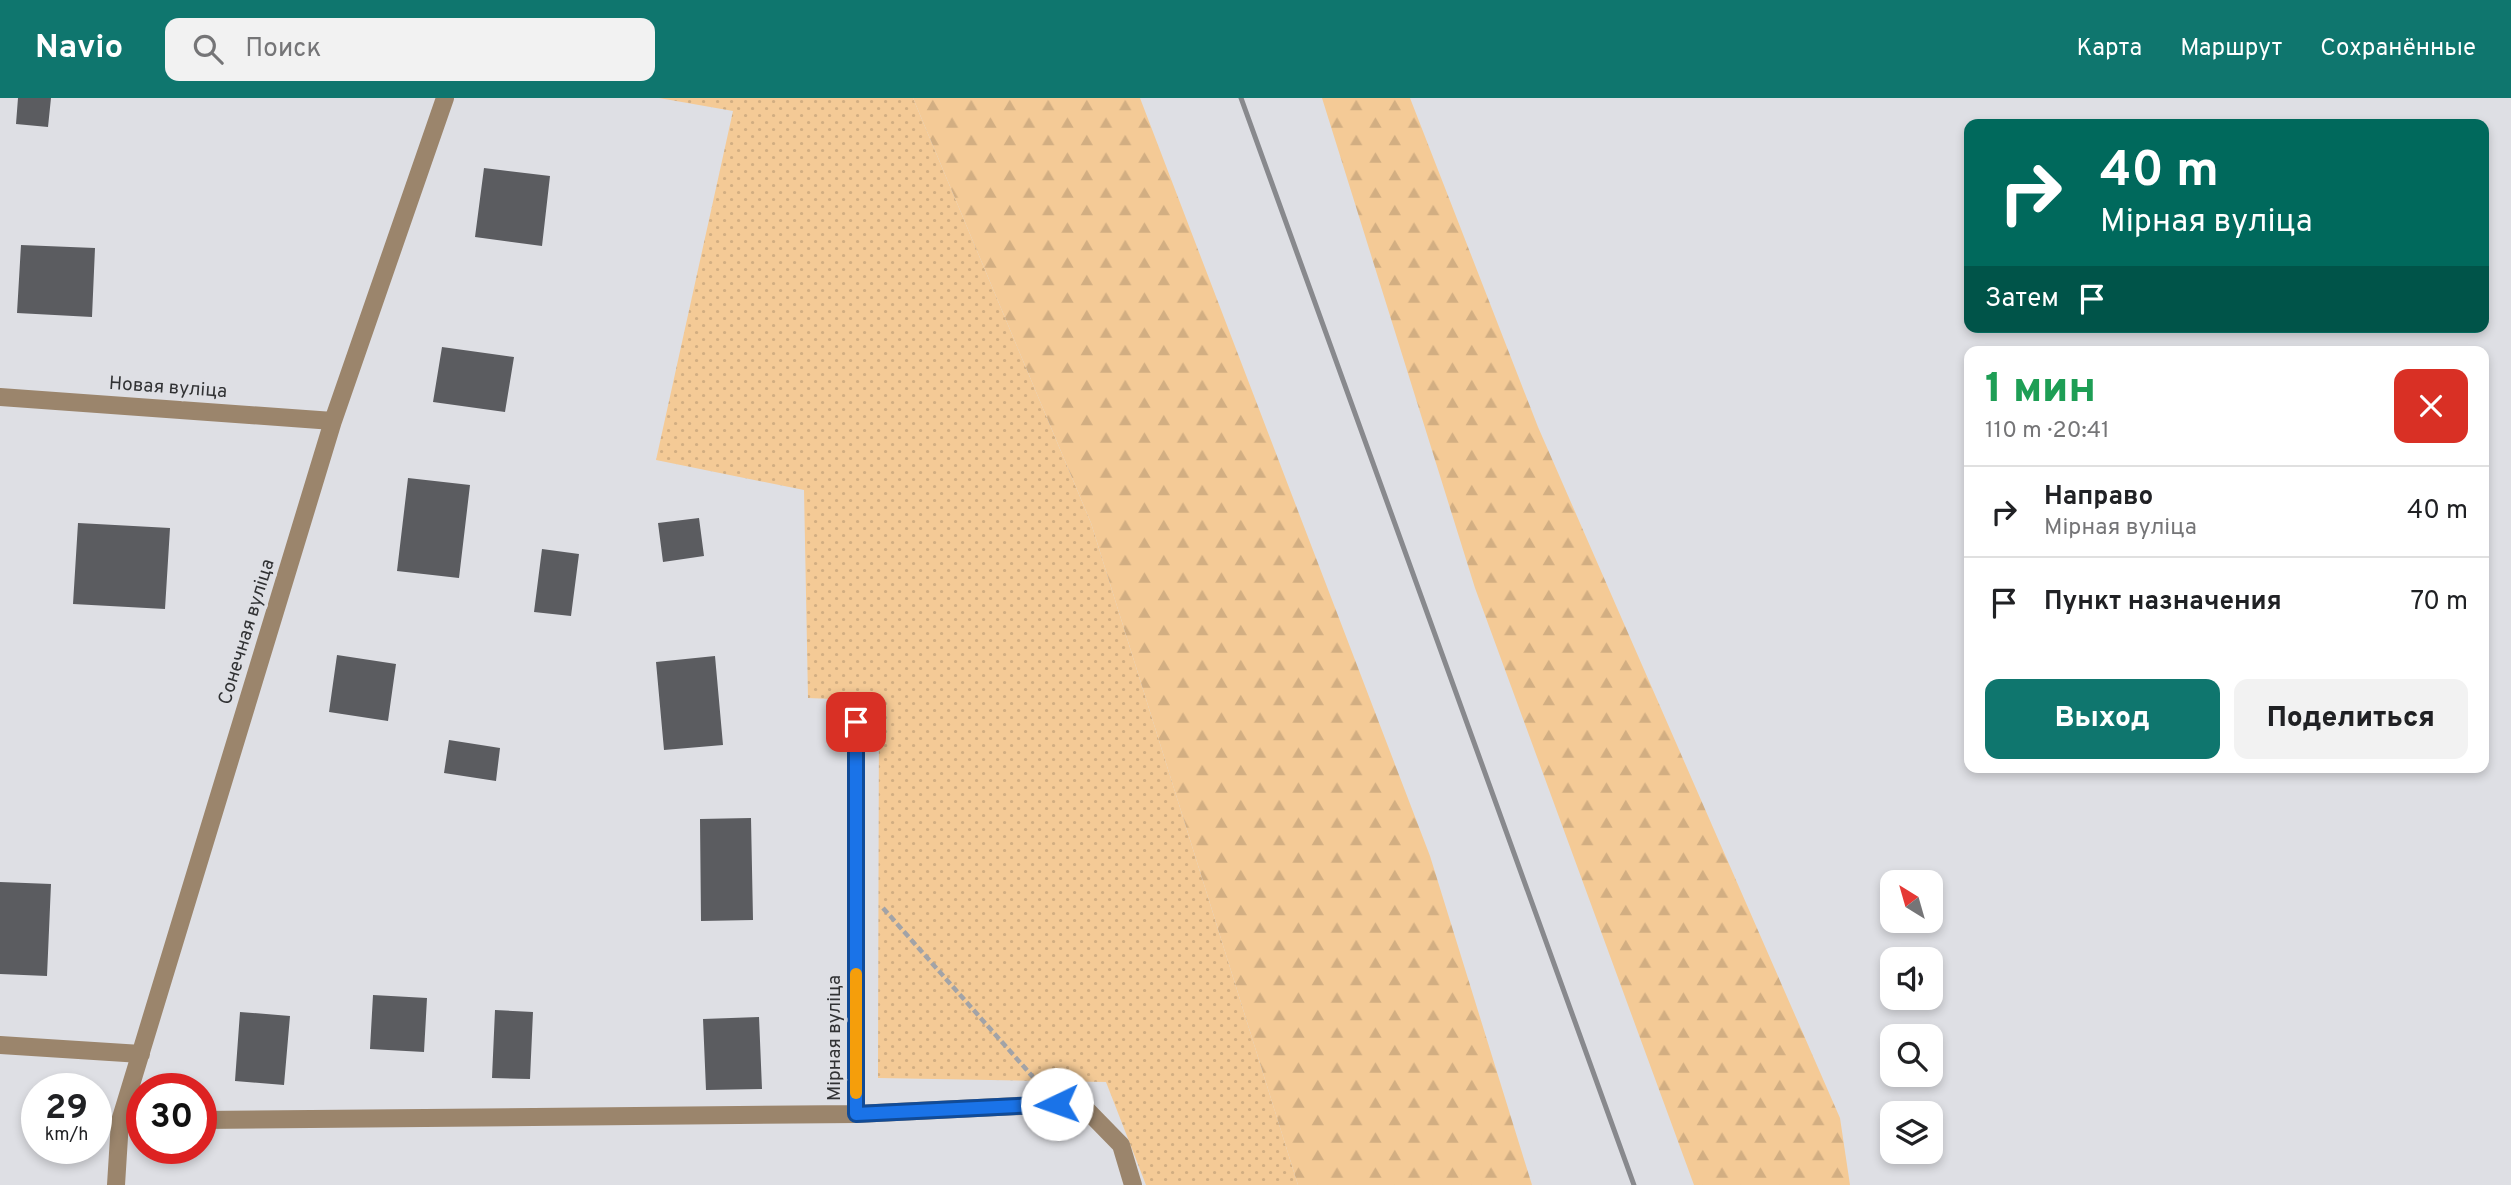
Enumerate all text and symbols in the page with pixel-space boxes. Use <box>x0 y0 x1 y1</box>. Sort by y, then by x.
search box <box>165 18 655 81</box>
text: Navio <box>35 28 123 70</box>
icon: search <box>189 30 227 68</box>
text: Поиск <box>245 33 321 66</box>
text: Карта <box>2076 34 2142 64</box>
text: Маршрут <box>2180 34 2282 64</box>
text: Сохранённые <box>2320 34 2476 64</box>
text: 40 m <box>2100 142 2219 204</box>
icon: right <box>1985 147 2076 238</box>
text: Мірная вуліца <box>2100 203 2313 243</box>
icon: arrive <box>2073 280 2111 318</box>
text: Затем <box>1985 283 2059 316</box>
text: 1 мин <box>1985 364 2096 417</box>
button: close <box>2394 369 2468 443</box>
street label: Новая вуліца <box>108 372 228 404</box>
text: 110 m · 20:41 <box>1985 417 2110 446</box>
text: Направо <box>2044 481 2153 514</box>
icon: right <box>1985 493 2023 531</box>
text: 40 m <box>2407 495 2468 528</box>
text: Мірная вуліца <box>2044 514 2197 543</box>
street label: Сонечная вуліца <box>213 556 281 708</box>
icon: arrive <box>1985 584 2023 622</box>
text: Пункт назначения <box>2044 586 2282 619</box>
text: 70 m <box>2410 586 2468 619</box>
button: Выход <box>1985 679 2220 759</box>
button: Поделиться <box>2234 679 2468 759</box>
pin <box>826 692 886 752</box>
icon: arrive <box>837 703 875 741</box>
north arrow <box>1880 870 1942 933</box>
map controls <box>1880 870 1943 1164</box>
button: sound <box>1880 947 1943 1010</box>
street label: Мірная вуліца <box>823 975 847 1101</box>
button: search <box>1880 1024 1943 1087</box>
position arrow <box>1020 1067 1094 1141</box>
speed limit sign: 30 <box>126 1073 217 1164</box>
text: 29 <box>45 1087 88 1131</box>
button: layers <box>1880 1101 1943 1164</box>
text: km/h <box>45 1124 88 1147</box>

